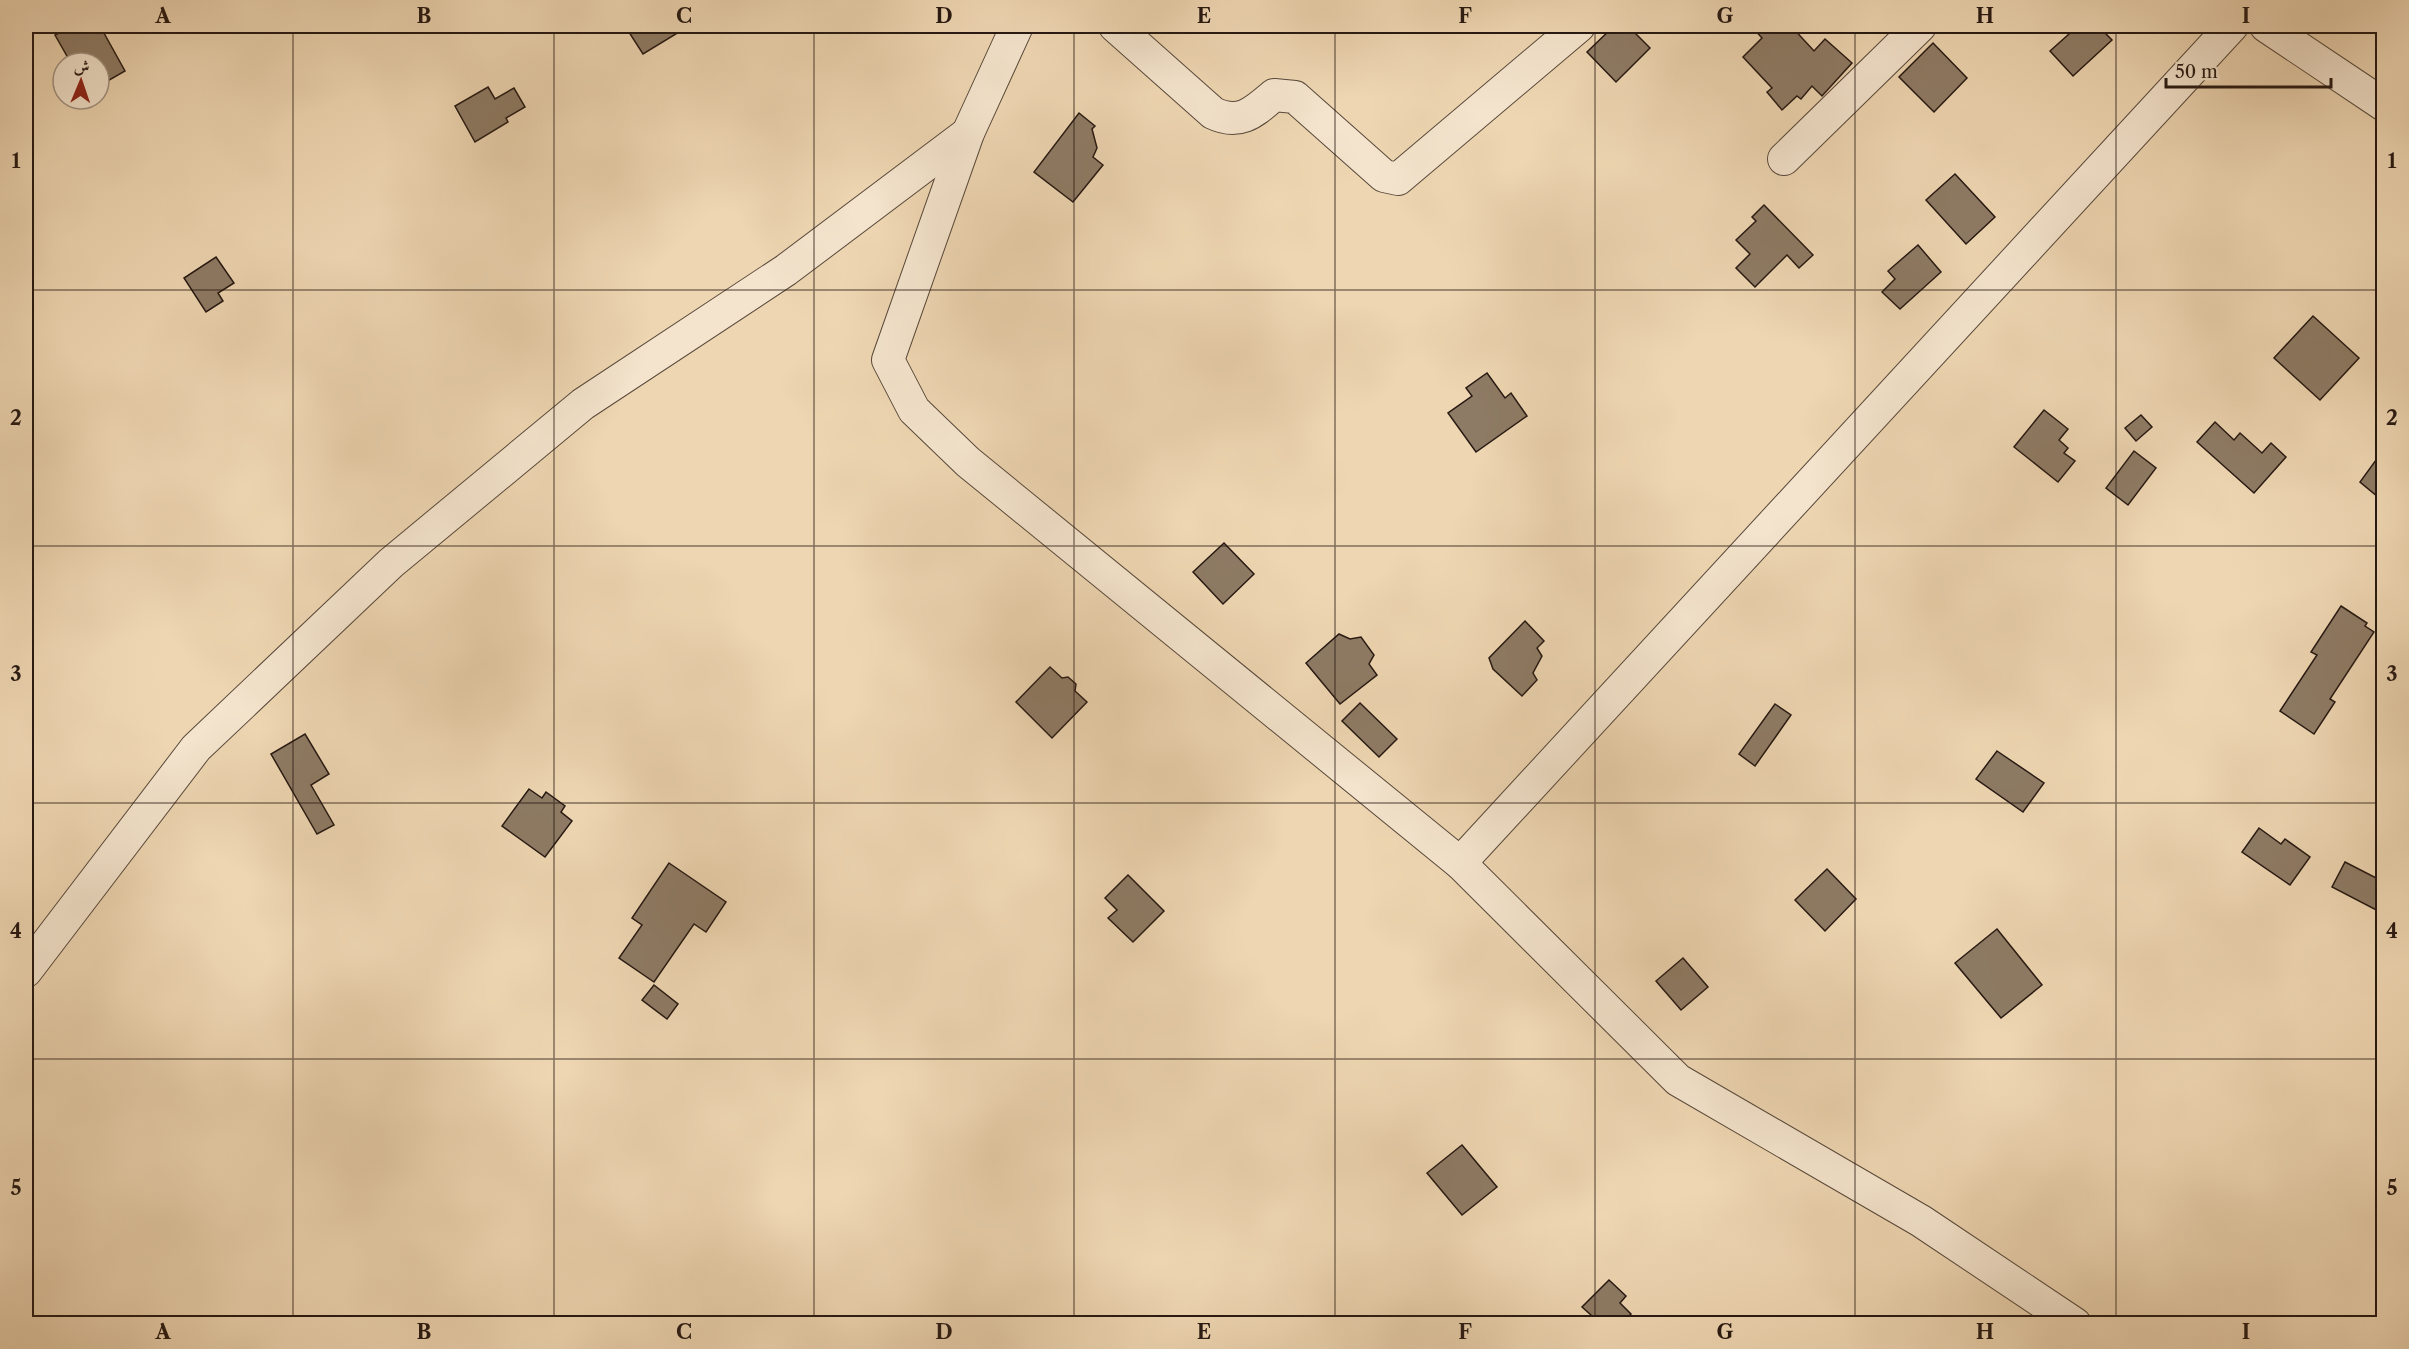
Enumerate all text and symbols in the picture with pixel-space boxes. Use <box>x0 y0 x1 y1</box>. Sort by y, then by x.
text: A <box>154 4 171 28</box>
text: B <box>417 4 432 28</box>
text: C <box>676 4 692 28</box>
text: D <box>935 4 953 28</box>
text: E <box>1197 4 1211 28</box>
text: F <box>1458 4 1472 28</box>
text: G <box>1717 4 1734 28</box>
text: H <box>1976 4 1994 28</box>
text: I <box>2242 4 2250 28</box>
north arrow <box>51 51 111 111</box>
scale bar <box>2166 51 2331 89</box>
text: ش <box>73 56 90 76</box>
text: 50 m <box>2175 61 2218 83</box>
text: 1 <box>12 149 21 173</box>
text: 1 <box>2388 149 2397 173</box>
text: 2 <box>10 406 22 430</box>
text: 2 <box>2386 406 2398 430</box>
text: 3 <box>10 662 22 686</box>
text: 3 <box>2386 662 2398 686</box>
text: 4 <box>10 919 22 943</box>
text: 4 <box>2386 919 2398 943</box>
text: 5 <box>10 1176 22 1200</box>
text: 5 <box>2386 1176 2398 1200</box>
text: A <box>154 1320 171 1344</box>
text: B <box>417 1320 432 1344</box>
text: C <box>676 1320 692 1344</box>
text: D <box>935 1320 953 1344</box>
text: E <box>1197 1320 1211 1344</box>
text: F <box>1458 1320 1472 1344</box>
text: G <box>1717 1320 1734 1344</box>
text: H <box>1976 1320 1994 1344</box>
text: I <box>2242 1320 2250 1344</box>

